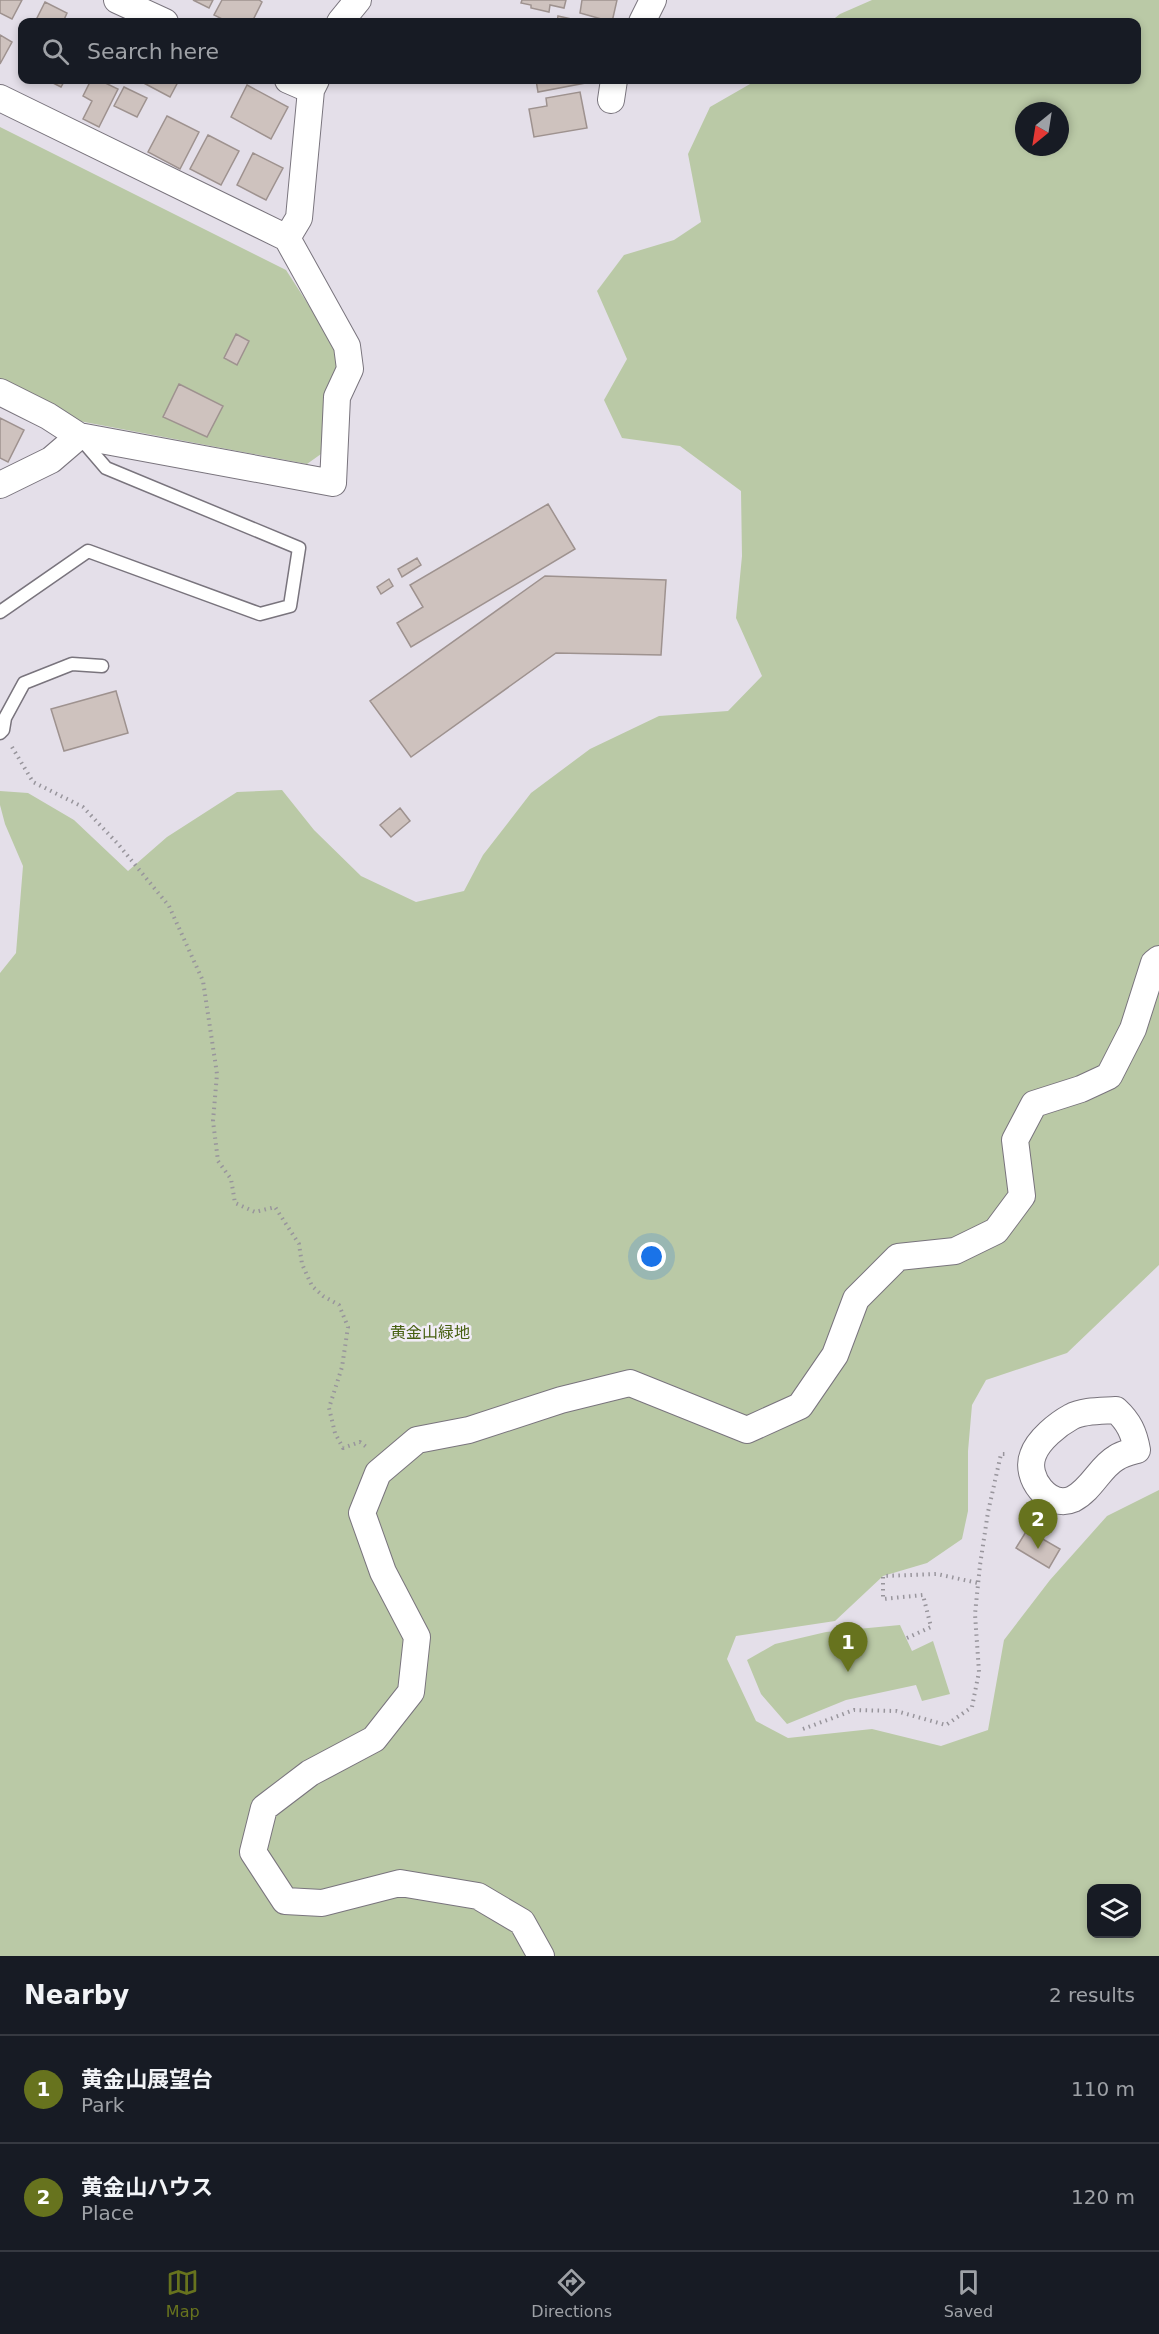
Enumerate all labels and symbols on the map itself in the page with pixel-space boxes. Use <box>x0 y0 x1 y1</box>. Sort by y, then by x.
north arrow <box>1015 102 1069 156</box>
your location <box>637 1242 666 1271</box>
park label: 黄金山緑地 <box>390 1323 470 1342</box>
pin: 2 <box>1018 1500 1058 1549</box>
pin: 1 <box>828 1622 868 1672</box>

